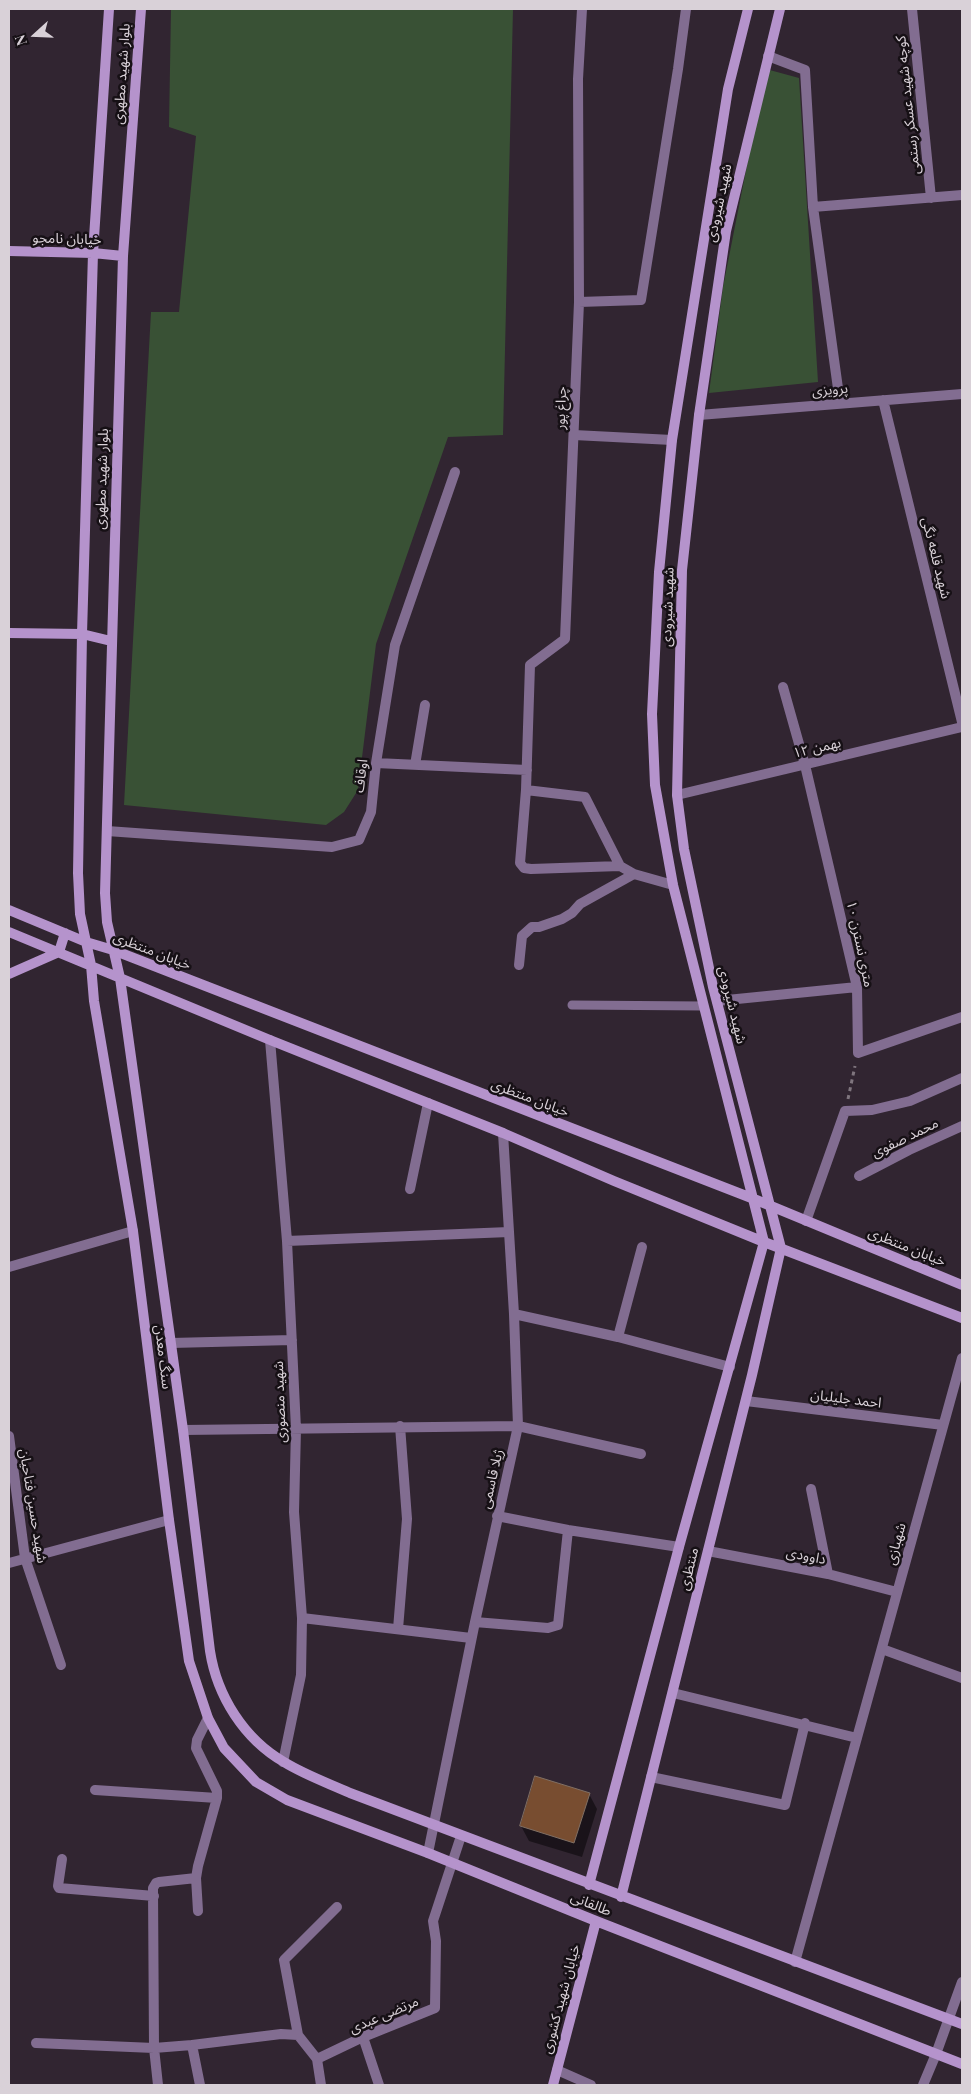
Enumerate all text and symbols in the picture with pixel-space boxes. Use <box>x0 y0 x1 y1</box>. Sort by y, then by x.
north arrow <box>10 10 60 60</box>
street label: بلوار شهید مطهری <box>110 23 134 125</box>
text: N <box>10 32 31 48</box>
street label: کوچه شهید عسکر رستمی <box>892 35 924 175</box>
street label: شهید شیرودی <box>703 162 735 244</box>
street label: خیابان نامجو <box>32 229 102 249</box>
street label: پرویزی <box>811 380 849 400</box>
street label: چراغ پور <box>552 386 570 430</box>
street label: بلوار شهید مطهری <box>92 428 112 530</box>
street label: شهید قلعه نگی <box>918 515 954 601</box>
street label: شهید شیرودی <box>658 567 678 647</box>
street label: ۱۲ بهمن <box>791 734 843 762</box>
street label: اوقاف <box>351 758 371 794</box>
street label: ۱۰ متری نسترن <box>843 899 877 989</box>
street label: خیابان منتظری <box>111 928 193 974</box>
street label: شهید شیرودی <box>714 964 750 1046</box>
street label: خیابان منتظری <box>489 1075 571 1121</box>
street label: محمد صفوی <box>869 1115 941 1161</box>
street label: خیابان منتظری <box>866 1224 948 1270</box>
street label: سنگ معدن <box>151 1324 175 1390</box>
street label: شهید منصوری <box>270 1361 290 1443</box>
street label: احمد جلیلیان <box>810 1386 882 1412</box>
street label: شهید حسین فتاحیان <box>16 1447 50 1565</box>
street label: ژیلا قاسمی <box>477 1448 507 1510</box>
street label: شهبازی <box>882 1521 910 1567</box>
street label: داوودی <box>785 1544 827 1568</box>
street label: منتظری <box>676 1546 702 1592</box>
street label: طالقانی <box>568 1888 614 1920</box>
street label: خیابان شهید کشوری <box>538 1942 584 2056</box>
street label: مرتضی عبدی <box>347 1993 421 2037</box>

